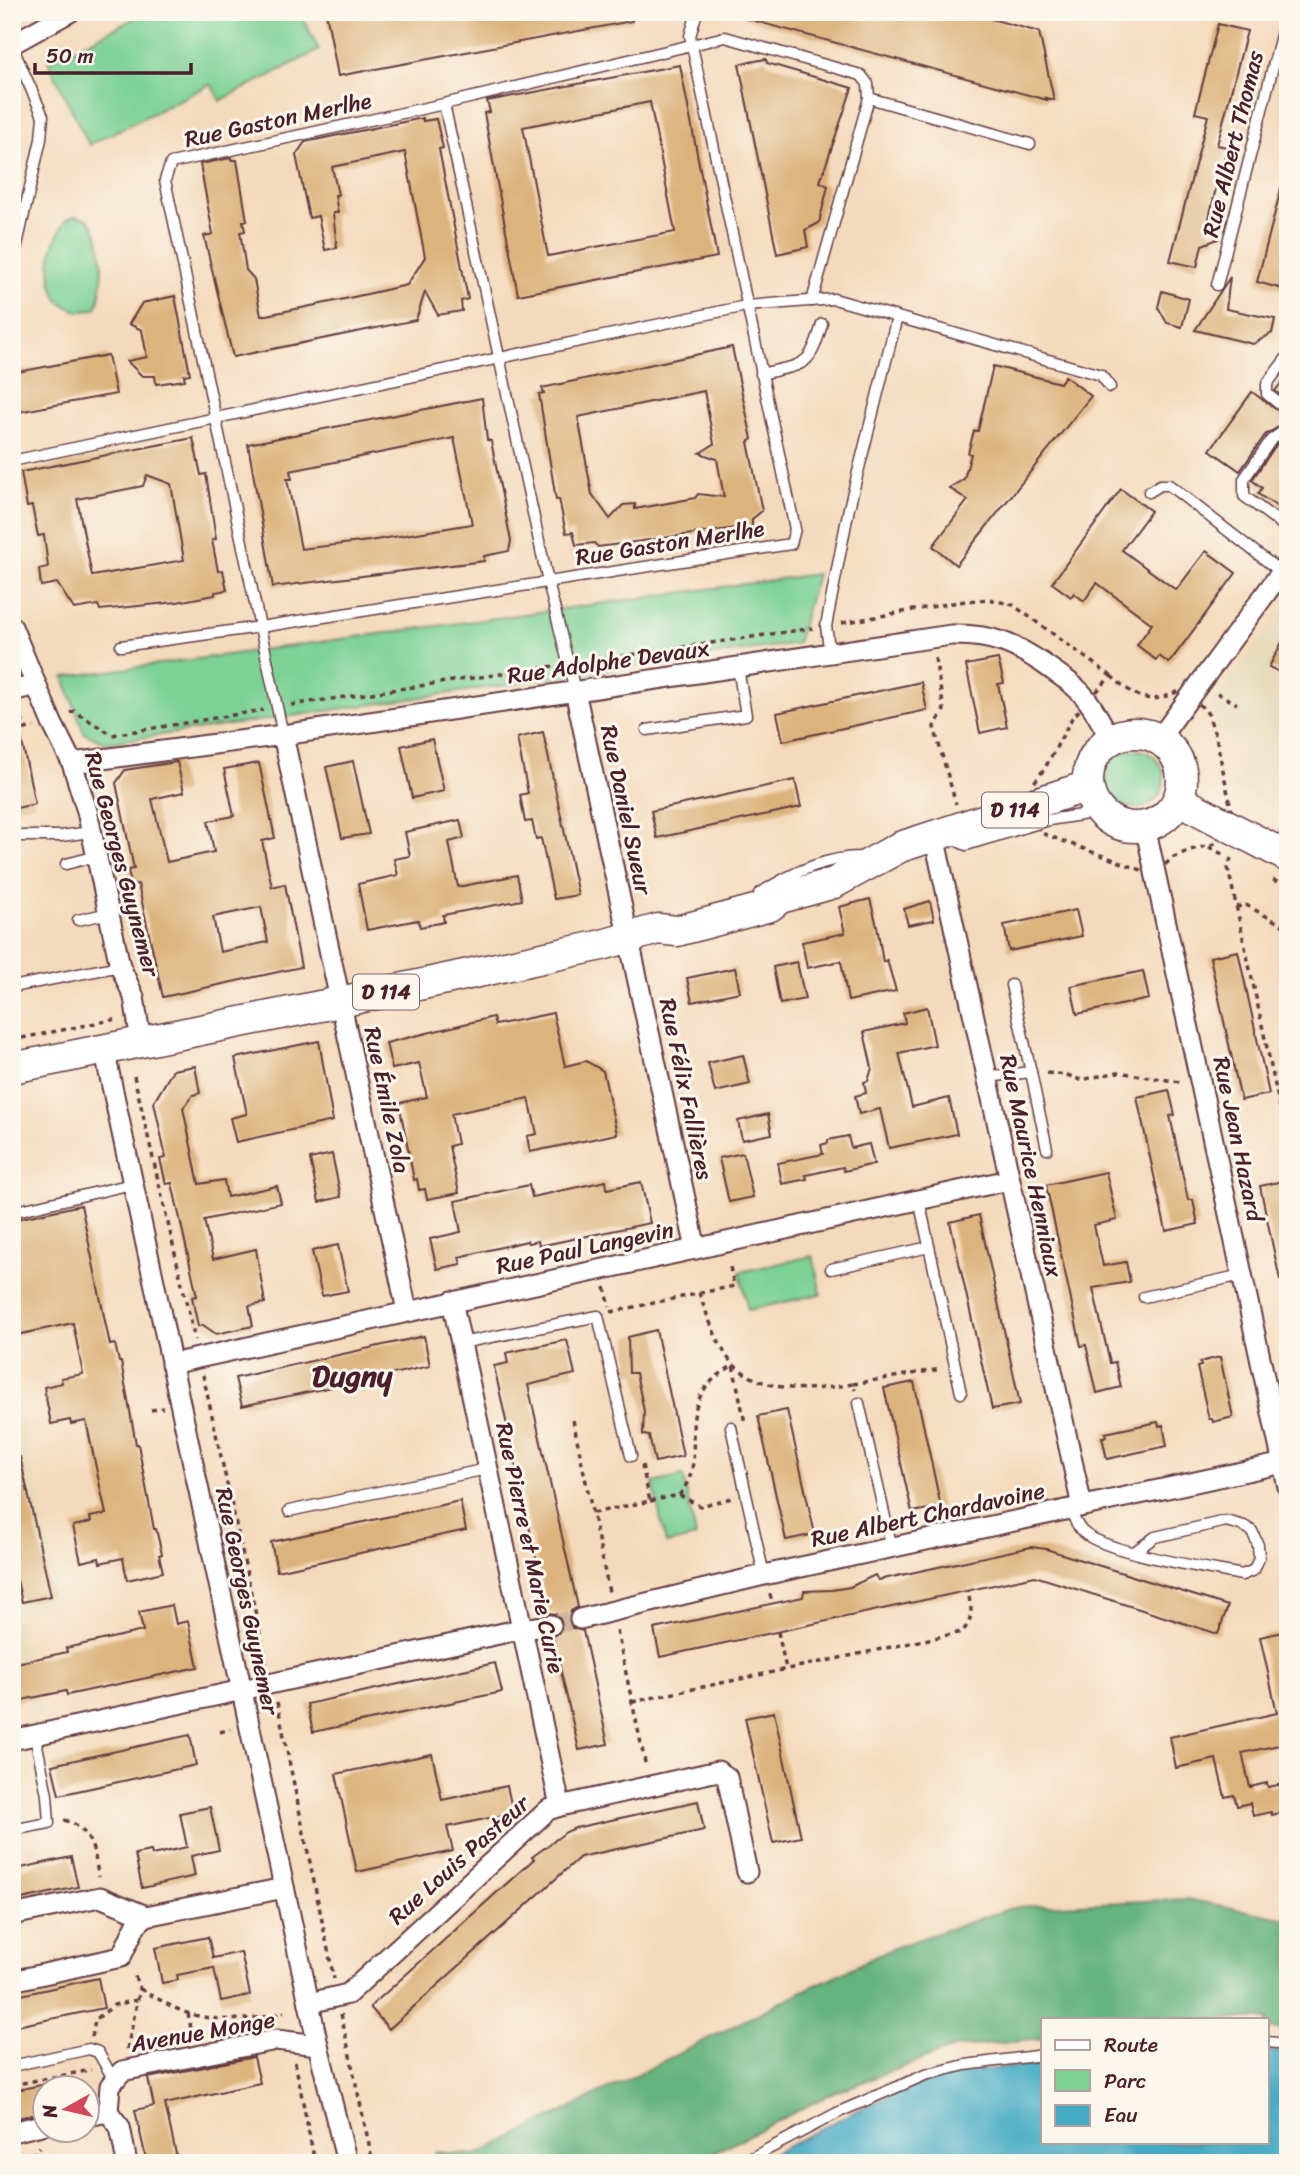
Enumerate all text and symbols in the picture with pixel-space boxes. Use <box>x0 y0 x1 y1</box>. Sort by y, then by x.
scale bar <box>35 32 191 76</box>
text: 50 m <box>46 37 94 75</box>
street label: Rue Albert Thomas <box>1190 46 1276 242</box>
street label: Rue Gaston Merlhe <box>181 80 375 160</box>
street label: Rue Gaston Merlhe <box>573 508 767 578</box>
street label: Rue Adolphe Devaux <box>505 628 712 696</box>
street label: Rue Daniel Sueur <box>588 721 664 900</box>
street label: Rue Georges Guynemer <box>72 747 172 982</box>
road number: D 114 <box>982 792 1048 828</box>
road number: D 114 <box>353 974 419 1010</box>
street label: Rue Félix Fallières <box>647 995 725 1184</box>
street label: Rue Émile Zola <box>351 1023 423 1177</box>
street label: Rue Maurice Henniaux <box>987 1051 1075 1281</box>
street label: Rue Jean Hazard <box>1201 1053 1276 1227</box>
street label: Rue Paul Langevin <box>492 1209 678 1287</box>
district label: Dugny <box>312 1349 393 1403</box>
street label: Rue Pierre et Marie Curie <box>483 1419 577 1677</box>
street label: Rue Albert Chardavoine <box>807 1470 1049 1560</box>
street label: Rue Georges Guynemer <box>203 1484 291 1720</box>
street label: Rue Louis Pasteur <box>379 1784 541 1935</box>
street label: Avenue Monge <box>127 1999 279 2065</box>
legend <box>1041 2018 1268 2144</box>
text: Route <box>1104 2026 1158 2064</box>
text: Parc <box>1104 2062 1146 2100</box>
north arrow <box>32 2074 102 2144</box>
text: Eau <box>1104 2096 1138 2134</box>
text: N <box>32 2102 67 2121</box>

